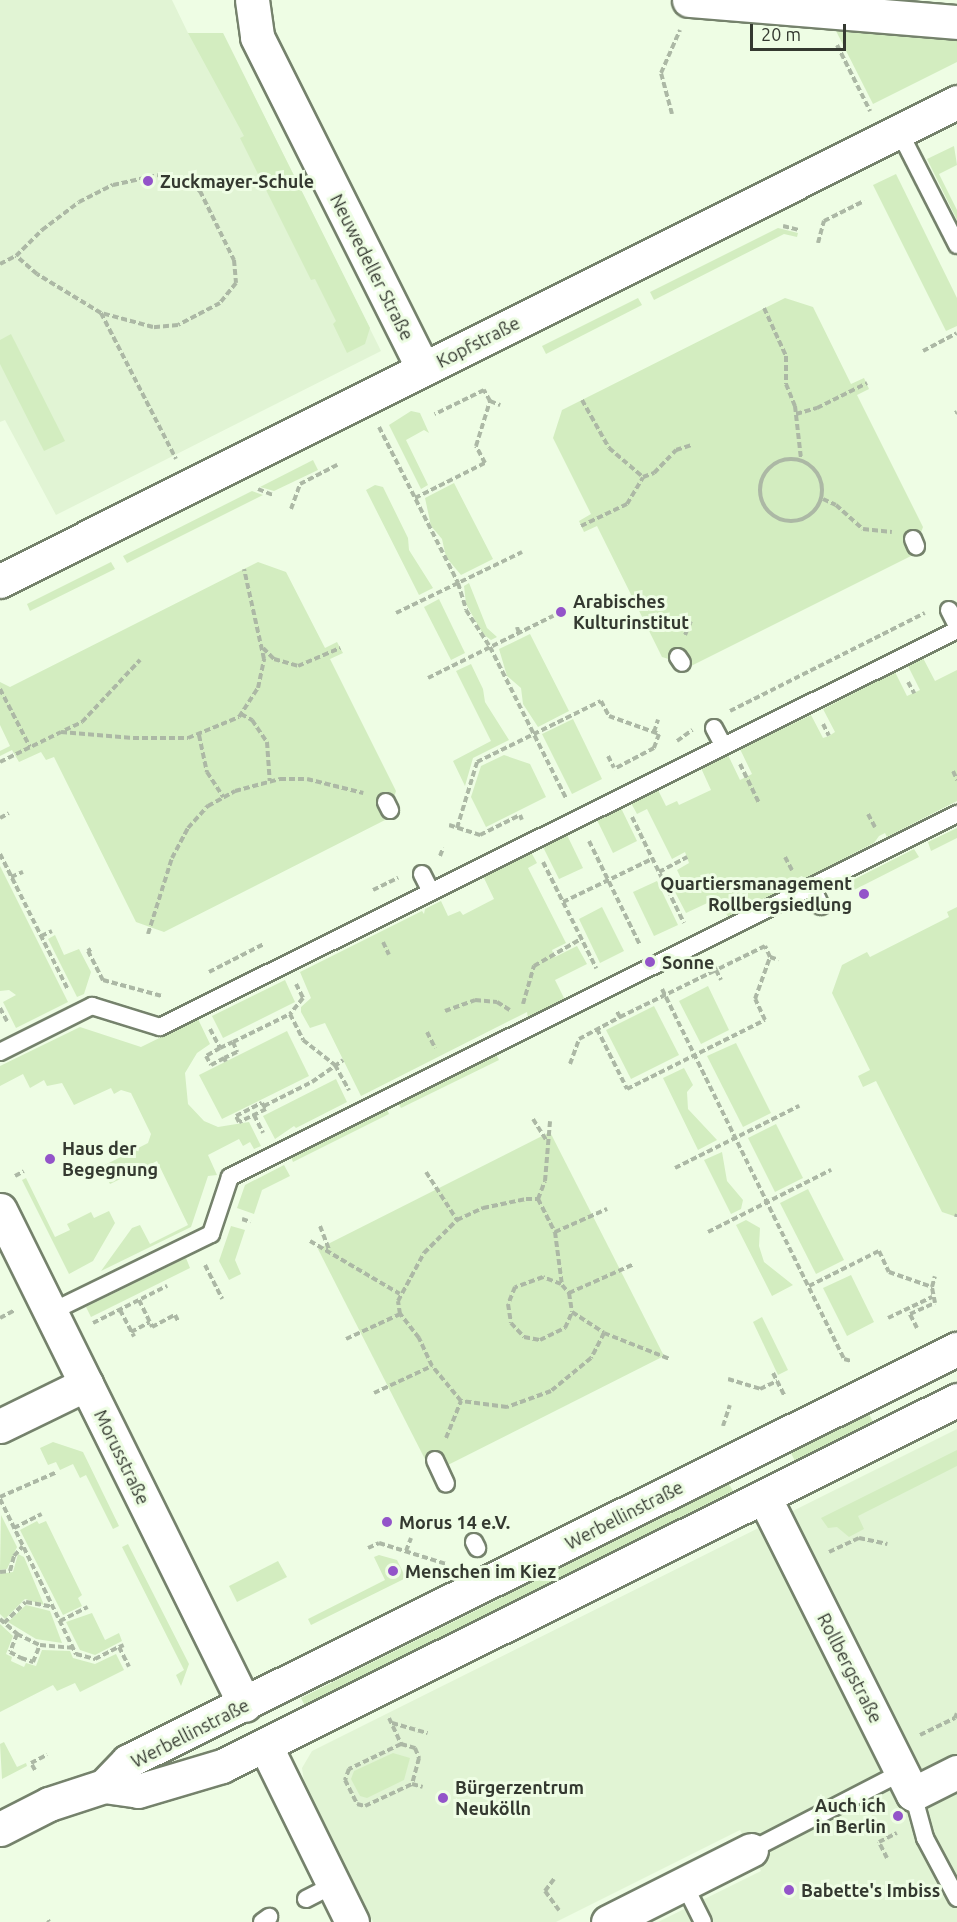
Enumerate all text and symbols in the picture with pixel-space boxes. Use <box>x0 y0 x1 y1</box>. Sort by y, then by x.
scale bar <box>753 12 849 50</box>
text: 20 m <box>761 24 801 44</box>
place label: Zuckmayer-Schule <box>160 170 314 192</box>
marker: Zuckmayer-Schule <box>141 174 155 188</box>
street label: Neuwedeller Straße <box>326 190 418 344</box>
street label: Kopfstraße <box>433 312 523 372</box>
place label: Arabisches Kulturinstitut <box>573 591 689 634</box>
marker: Arabisches Kulturinstitut <box>554 605 568 619</box>
place label: Quartiersmanagement Rollbergsiedlung <box>660 873 852 916</box>
marker: Quartiersmanagement Rollbergsiedlung <box>857 887 871 901</box>
place label: Sonne <box>662 951 714 973</box>
marker: Sonne <box>643 955 657 969</box>
place label: Haus der Begegnung <box>62 1138 158 1180</box>
marker: Haus der Begegnung <box>43 1152 57 1166</box>
street label: Morusstraße <box>90 1406 154 1508</box>
street label: Werbellinstraße <box>561 1476 687 1554</box>
place label: Morus 14 e.V. <box>399 1511 510 1533</box>
marker: Morus 14 e.V. <box>380 1515 394 1529</box>
place label: Menschen im Kiez <box>405 1560 556 1582</box>
marker: Menschen im Kiez <box>386 1564 400 1578</box>
street label: Rollbergstraße <box>813 1609 887 1727</box>
street label: Werbellinstraße <box>127 1694 253 1772</box>
place label: Bürgerzentrum Neukölln <box>455 1777 584 1820</box>
marker: Bürgerzentrum Neukölln <box>436 1791 450 1805</box>
place label: Auch ich in Berlin <box>815 1795 886 1838</box>
marker: Auch ich in Berlin <box>891 1809 905 1823</box>
place label: Babette's Imbiss <box>801 1879 940 1901</box>
marker: Babette's Imbiss <box>782 1883 796 1897</box>

